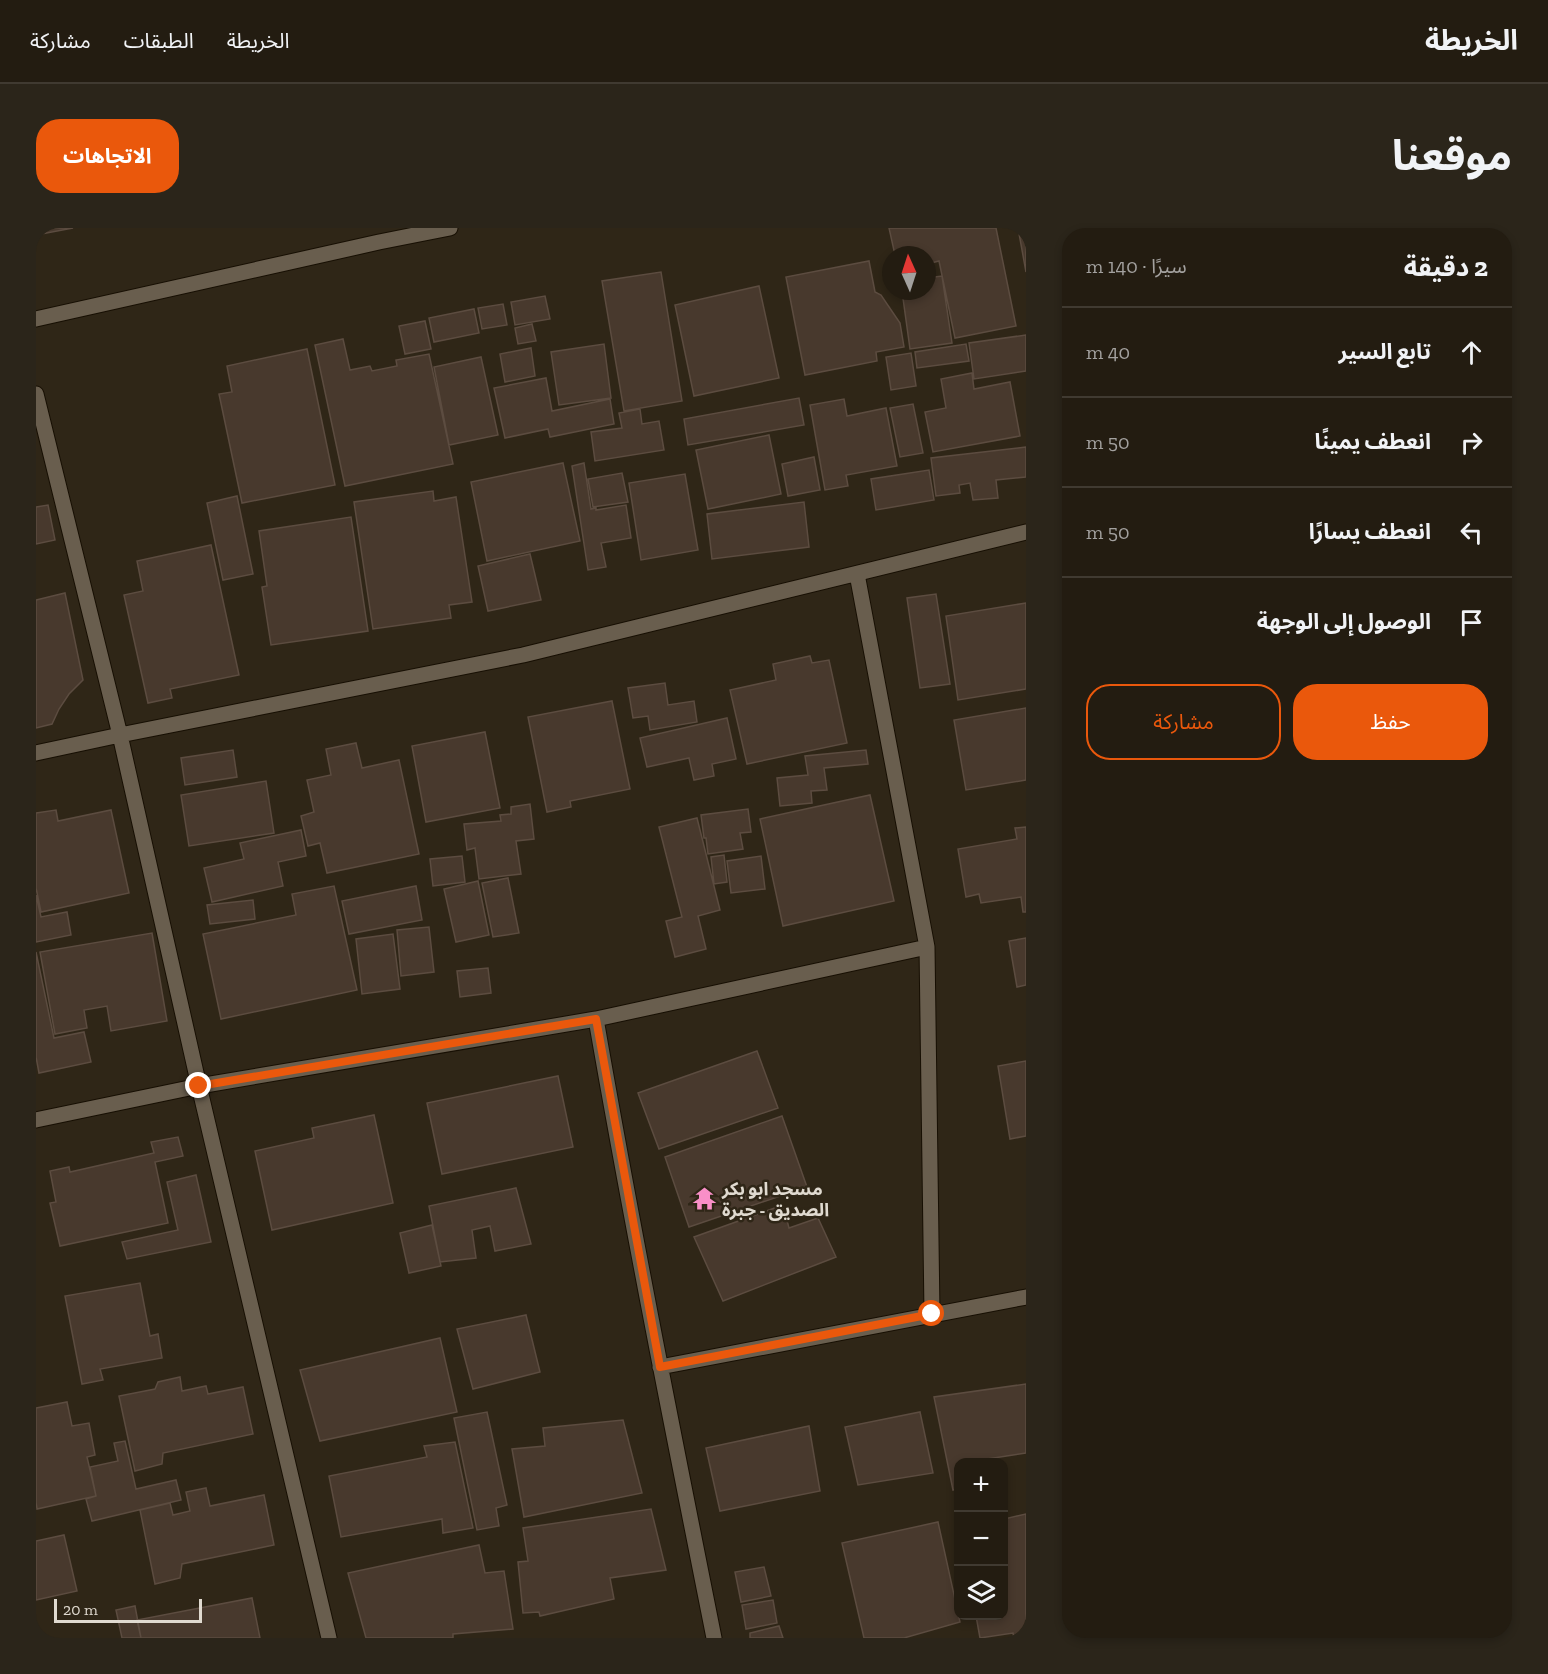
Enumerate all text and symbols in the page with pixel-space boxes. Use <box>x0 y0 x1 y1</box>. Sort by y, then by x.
text: الخريطة <box>1425 24 1518 57</box>
text: مشاركة <box>30 28 91 53</box>
text: الطبقات <box>124 28 194 53</box>
text: الخريطة <box>227 28 290 53</box>
button: الاتجاهات <box>36 119 179 193</box>
text: موقعنا <box>1392 130 1512 181</box>
north arrow <box>882 246 936 300</box>
text: 2 دقيقة <box>1404 251 1488 283</box>
text: سيرًا · 140 m <box>1086 254 1187 278</box>
icon: ahead <box>1455 336 1488 369</box>
text: تابع السير <box>1339 338 1431 365</box>
text: 40 m <box>1086 340 1130 364</box>
icon: right <box>1455 426 1488 459</box>
text: انعطف يمينًا <box>1314 428 1431 455</box>
text: 50 m <box>1086 430 1130 454</box>
icon: left <box>1455 516 1488 549</box>
text: انعطف يسارًا <box>1309 518 1431 545</box>
text: 50 m <box>1086 520 1130 544</box>
icon: arrive <box>1455 606 1488 639</box>
text: الوصول إلى الوجهة <box>1257 608 1431 635</box>
button: مشاركة <box>1086 684 1281 760</box>
button: حفظ <box>1293 684 1488 760</box>
route end <box>185 1072 211 1098</box>
place label: مسجد ابو بكر الصديق - جبرة <box>721 1178 829 1221</box>
temple icon: مسجد ابو بكر الصديق - جبرة <box>691 1186 717 1212</box>
route start <box>918 1300 944 1326</box>
map controls <box>954 1458 1008 1620</box>
button: + <box>954 1458 1008 1512</box>
button: − <box>954 1512 1008 1566</box>
button: layers <box>954 1566 1008 1620</box>
scale bar <box>54 1596 202 1624</box>
text: 20 m <box>63 1600 98 1619</box>

